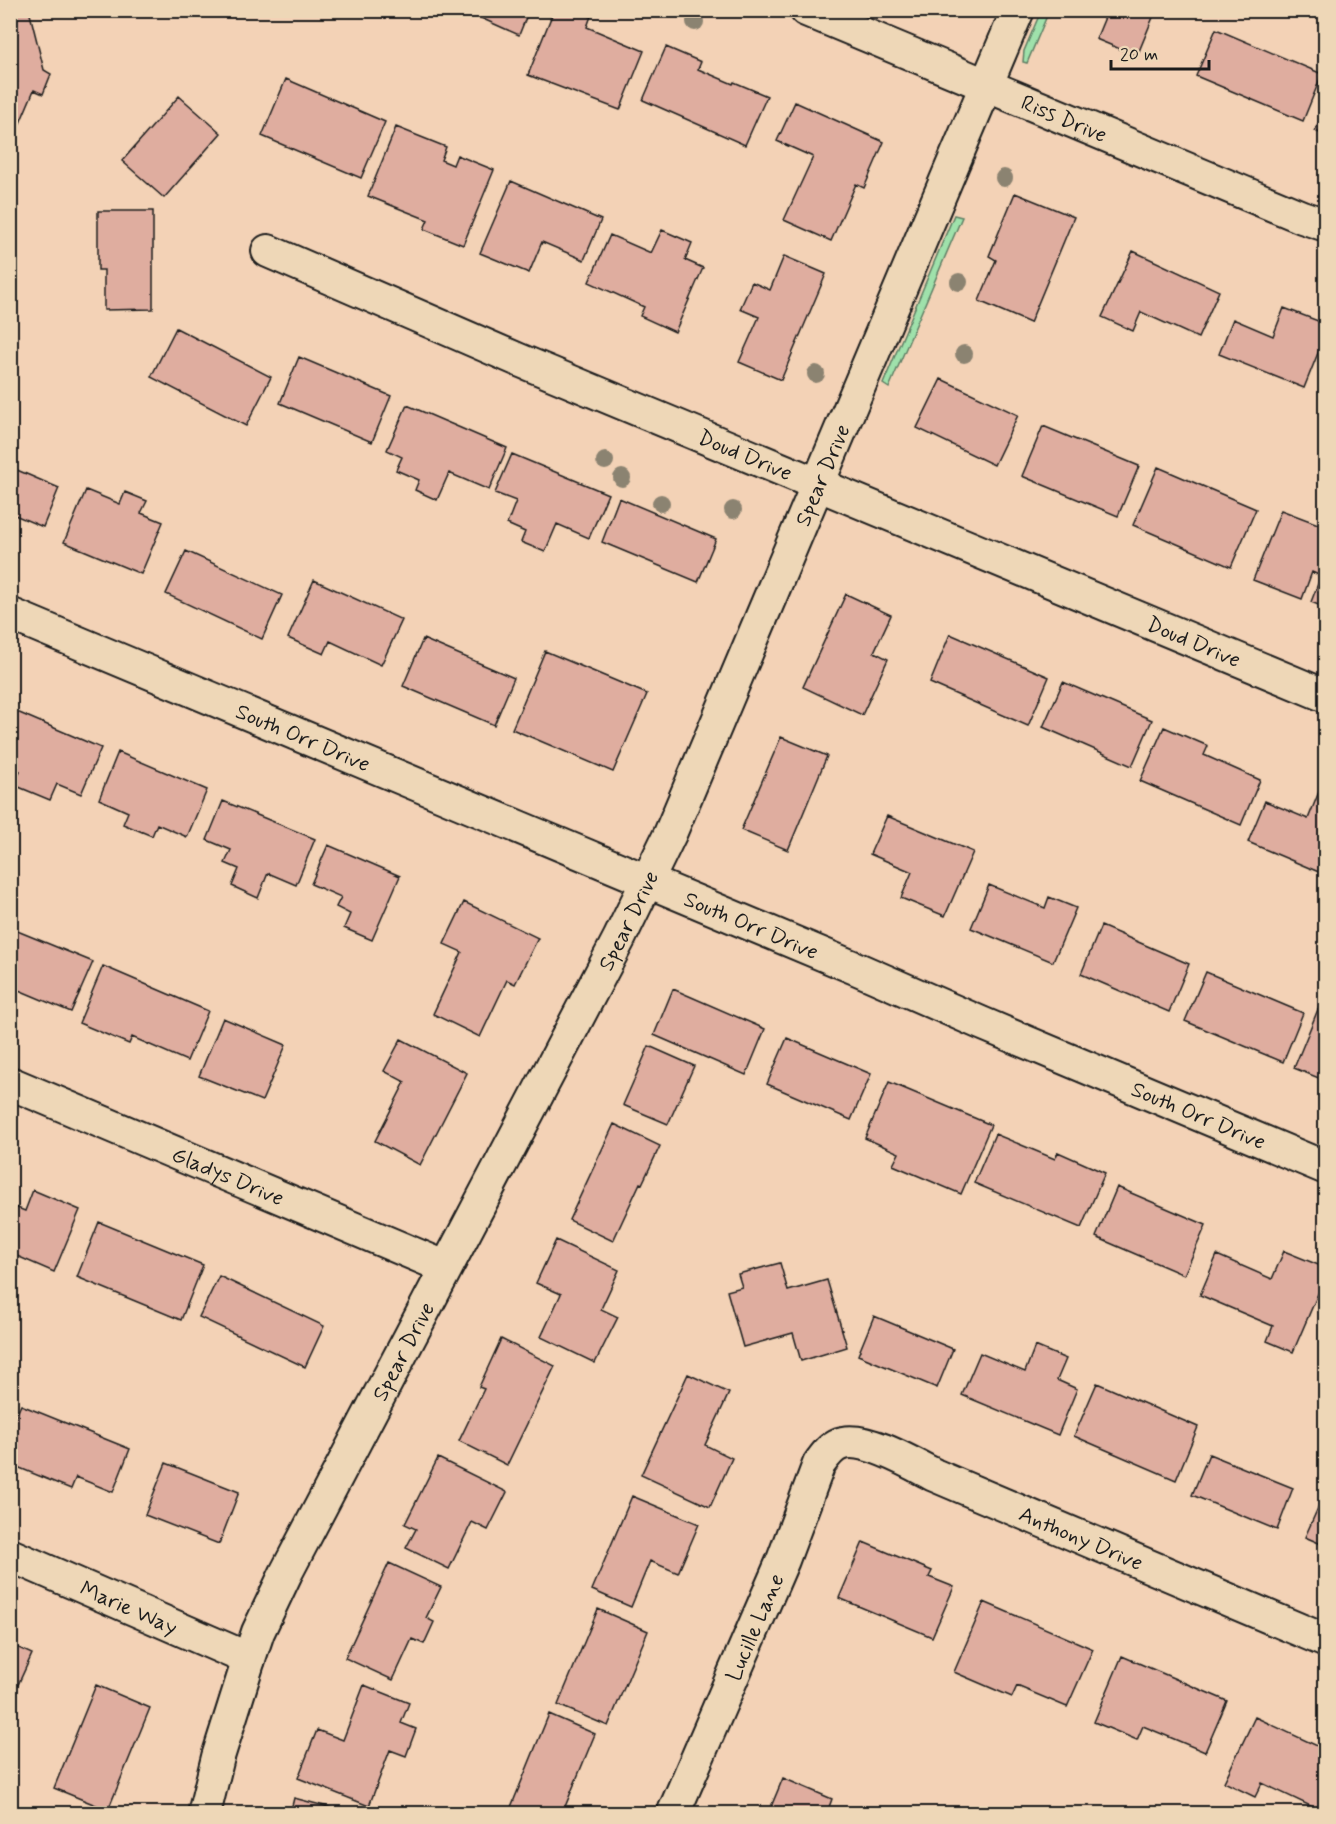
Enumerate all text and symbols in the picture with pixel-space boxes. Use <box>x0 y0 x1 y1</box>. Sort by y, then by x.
scale bar <box>1111 33 1208 71</box>
text: 20 m <box>1120 43 1158 67</box>
street label: Riss Drive <box>1016 89 1111 150</box>
street label: Spear Drive <box>790 420 857 531</box>
street label: Doud Drive <box>693 424 796 488</box>
street label: Doud Drive <box>1142 611 1245 675</box>
street label: South Orr Drive <box>231 698 374 779</box>
street label: Spear Drive <box>593 867 666 976</box>
street label: South Orr Drive <box>679 886 822 967</box>
street label: South Orr Drive <box>1127 1076 1270 1157</box>
street label: Gladys Drive <box>167 1141 288 1213</box>
street label: Spear Drive <box>367 1298 442 1406</box>
street label: Anthony Drive <box>1014 1501 1147 1578</box>
street label: Lucille Lane <box>720 1570 791 1686</box>
street label: Marie Way <box>75 1575 182 1642</box>

